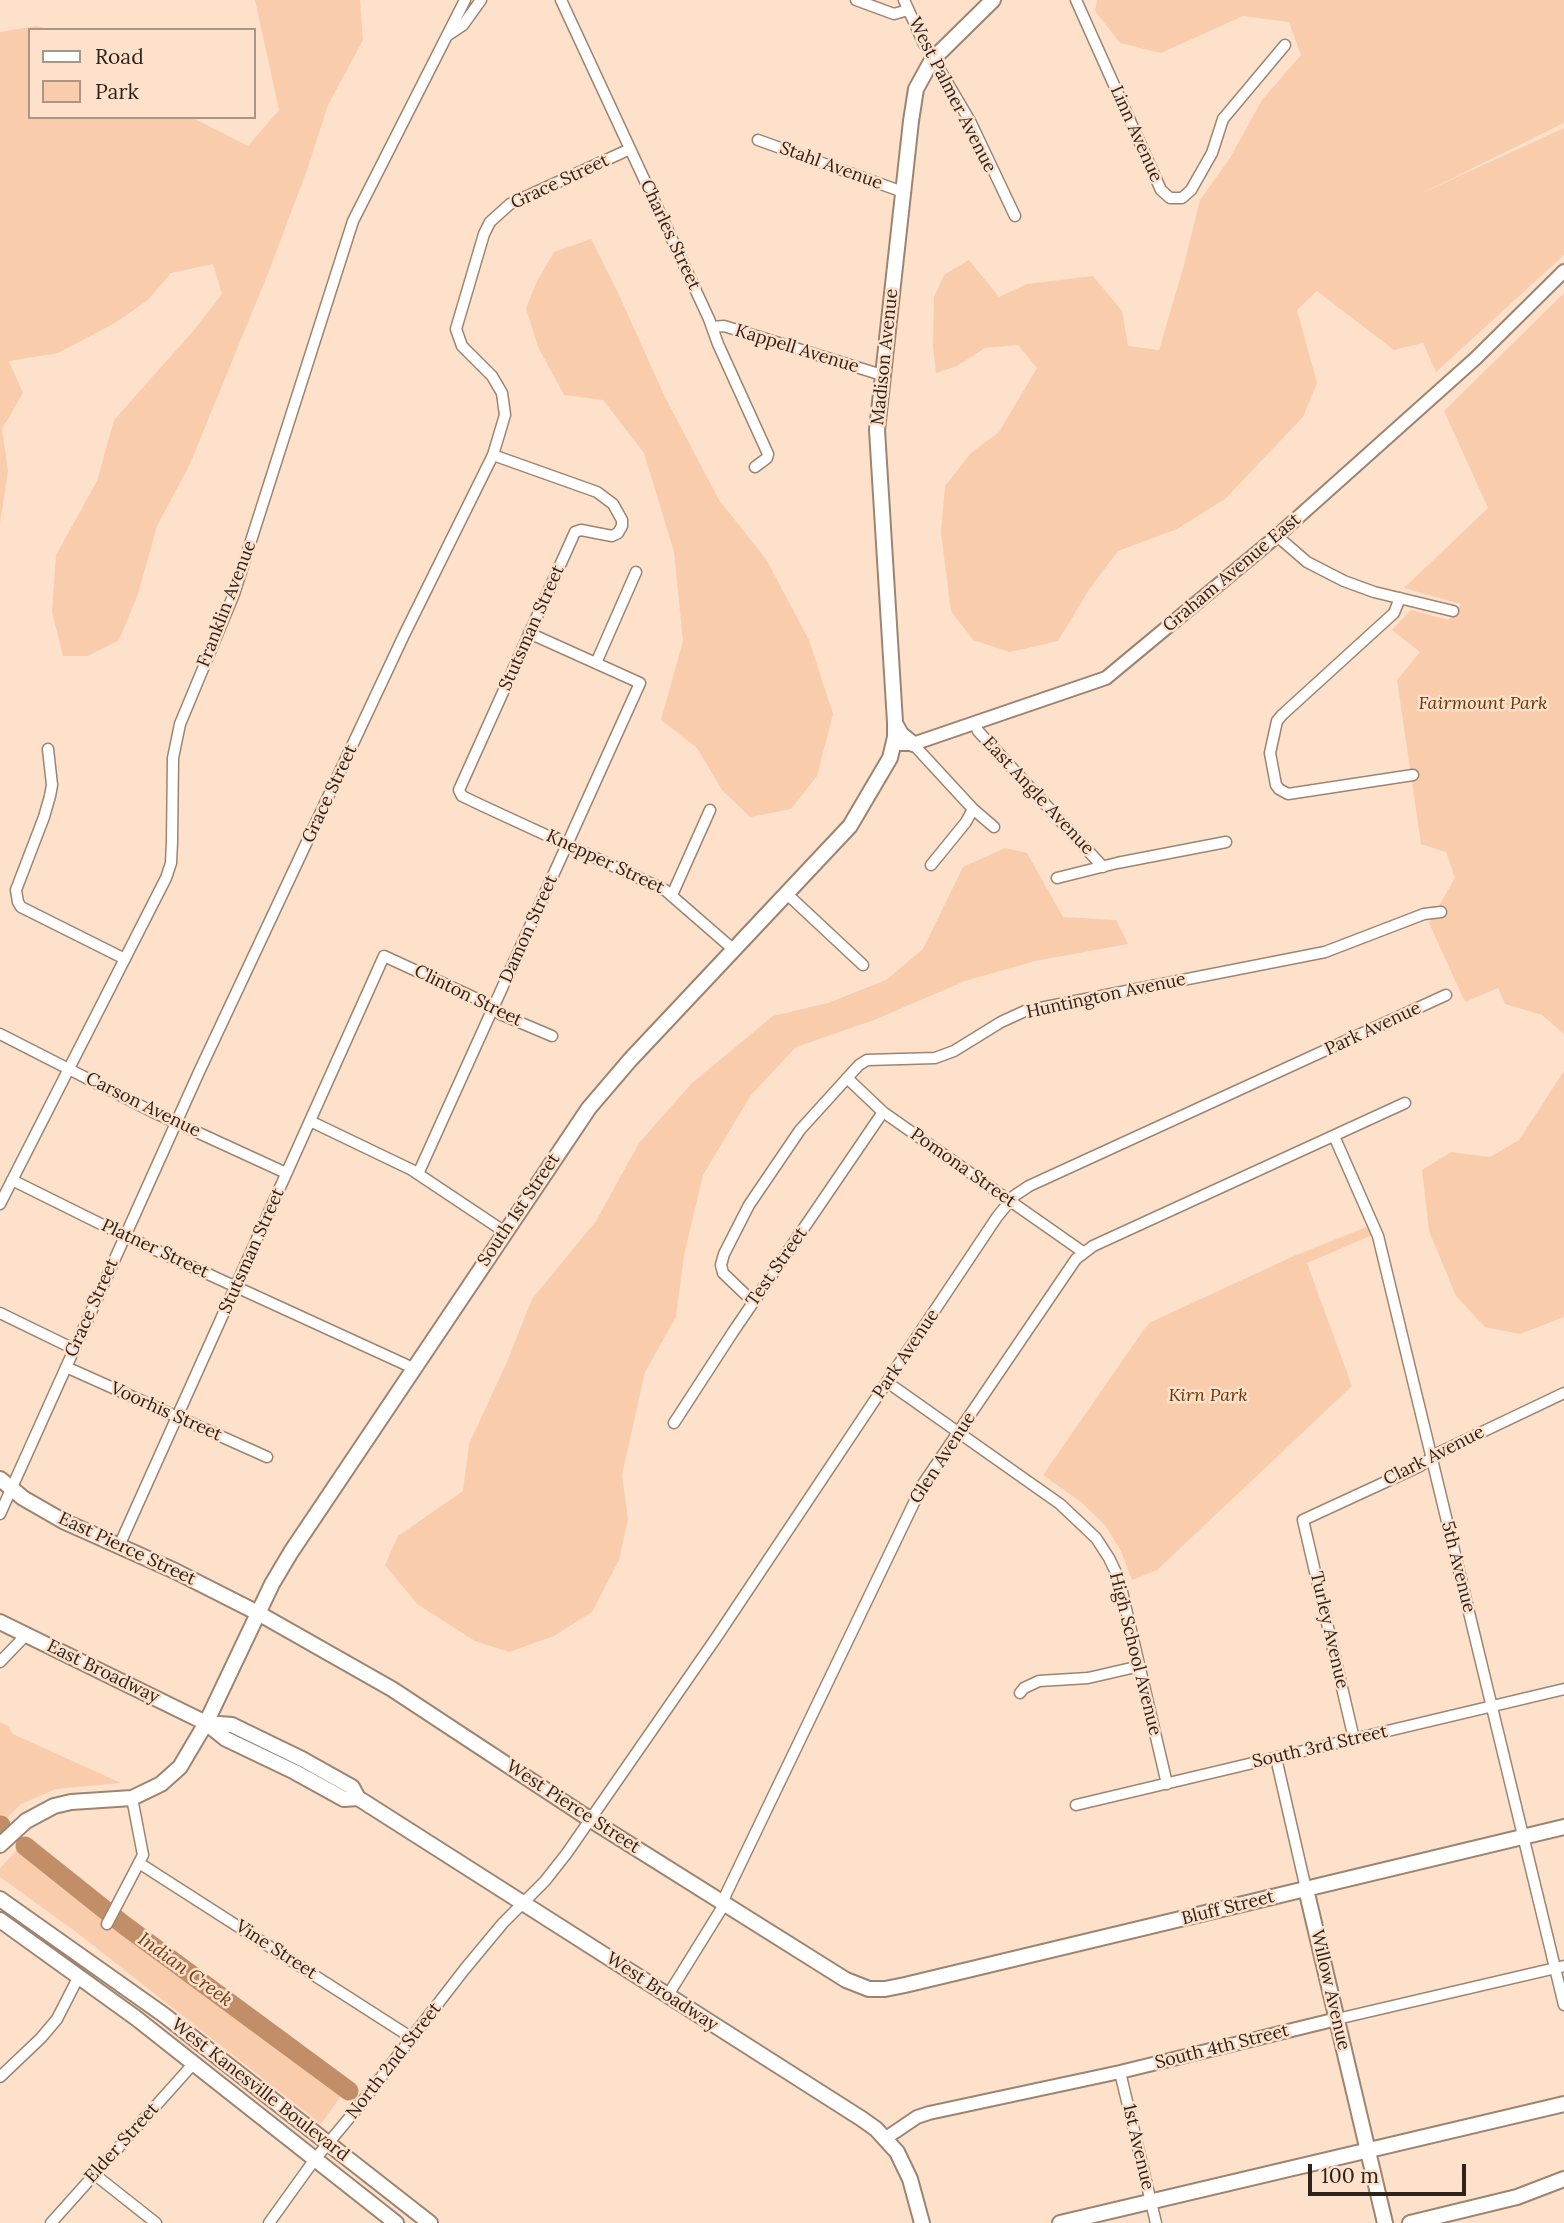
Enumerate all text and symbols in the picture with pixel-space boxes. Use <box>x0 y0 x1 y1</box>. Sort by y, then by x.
street label: West Palmer Avenue <box>903 14 1001 176</box>
legend <box>28 28 256 119</box>
text: Road <box>95 43 144 70</box>
text: Park <box>95 78 139 105</box>
street label: Linn Avenue <box>1105 82 1167 186</box>
street label: Stahl Avenue <box>777 137 885 195</box>
street label: Grace Street <box>508 150 612 214</box>
street label: Charles Street <box>635 176 705 294</box>
street label: Madison Avenue <box>867 288 903 426</box>
street label: Kappell Avenue <box>732 320 862 378</box>
street label: Graham Avenue East <box>1159 509 1305 637</box>
street label: Franklin Avenue <box>193 538 261 670</box>
street label: Stutsman Street <box>495 562 569 694</box>
park label: Fairmount Park <box>1419 693 1547 715</box>
street label: East Angle Avenue <box>978 732 1098 860</box>
street label: Grace Street <box>298 742 362 846</box>
street label: Knepper Street <box>543 825 667 899</box>
street label: Damon Street <box>496 872 562 986</box>
street label: Clinton Street <box>410 961 526 1031</box>
street label: Huntington Avenue <box>1024 969 1188 1023</box>
street label: Park Avenue <box>1322 997 1424 1061</box>
street label: Carson Avenue <box>82 1068 204 1142</box>
street label: Pomona Street <box>906 1124 1020 1212</box>
street label: South 1st Street <box>473 1149 565 1271</box>
street label: Stutsman Street <box>215 1185 289 1317</box>
street label: Platner Street <box>98 1215 212 1283</box>
street label: Test Street <box>742 1223 812 1311</box>
street label: Grace Street <box>61 1255 123 1361</box>
street label: Park Avenue <box>868 1305 944 1403</box>
street label: Voorhis Street <box>107 1378 225 1446</box>
park label: Kirn Park <box>1168 1385 1248 1407</box>
street label: Glen Avenue <box>905 1408 981 1508</box>
street label: Clark Avenue <box>1380 1421 1488 1491</box>
street label: East Pierce Street <box>55 1508 199 1590</box>
street label: 5th Avenue <box>1436 1519 1480 1615</box>
street label: Turley Avenue <box>1305 1569 1353 1691</box>
street label: High School Avenue <box>1104 1570 1166 1738</box>
street label: East Broadway <box>43 1635 163 1709</box>
street label: South 3rd Street <box>1250 1721 1390 1773</box>
street label: West Pierce Street <box>502 1756 644 1858</box>
street label: Bluff Street <box>1179 1886 1277 1930</box>
street label: Vine Street <box>231 1916 321 1984</box>
water label: Indian Creek <box>133 1928 237 2012</box>
street label: Willow Avenue <box>1306 1928 1354 2052</box>
street label: West Broadway <box>602 1948 722 2036</box>
street label: North 2nd Street <box>342 1999 446 2123</box>
street label: West Kanesville Boulevard <box>167 2014 353 2166</box>
street label: South 4th Street <box>1153 2020 1291 2074</box>
street label: Elder Street <box>80 2099 164 2187</box>
street label: 1st Avenue <box>1118 2102 1158 2192</box>
scale bar <box>1312 2150 1470 2194</box>
text: 100 m <box>1321 2162 1379 2189</box>

